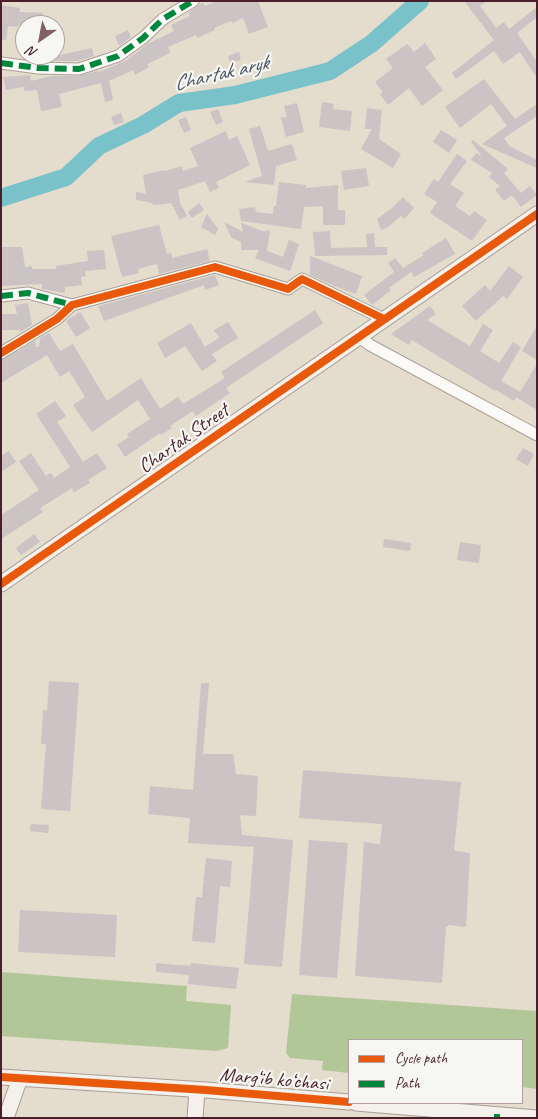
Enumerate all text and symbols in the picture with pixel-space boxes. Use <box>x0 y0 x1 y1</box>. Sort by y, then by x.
north arrow <box>15 15 65 65</box>
text: N <box>24 43 40 62</box>
water label: Chartak aryk <box>171 51 271 97</box>
street label: Chartak Street <box>134 399 234 479</box>
legend <box>348 1039 523 1104</box>
text: Cycle path <box>395 1049 447 1068</box>
street label: Marg‘ib ko‘chasi <box>218 1063 330 1097</box>
text: Path <box>395 1074 420 1093</box>

